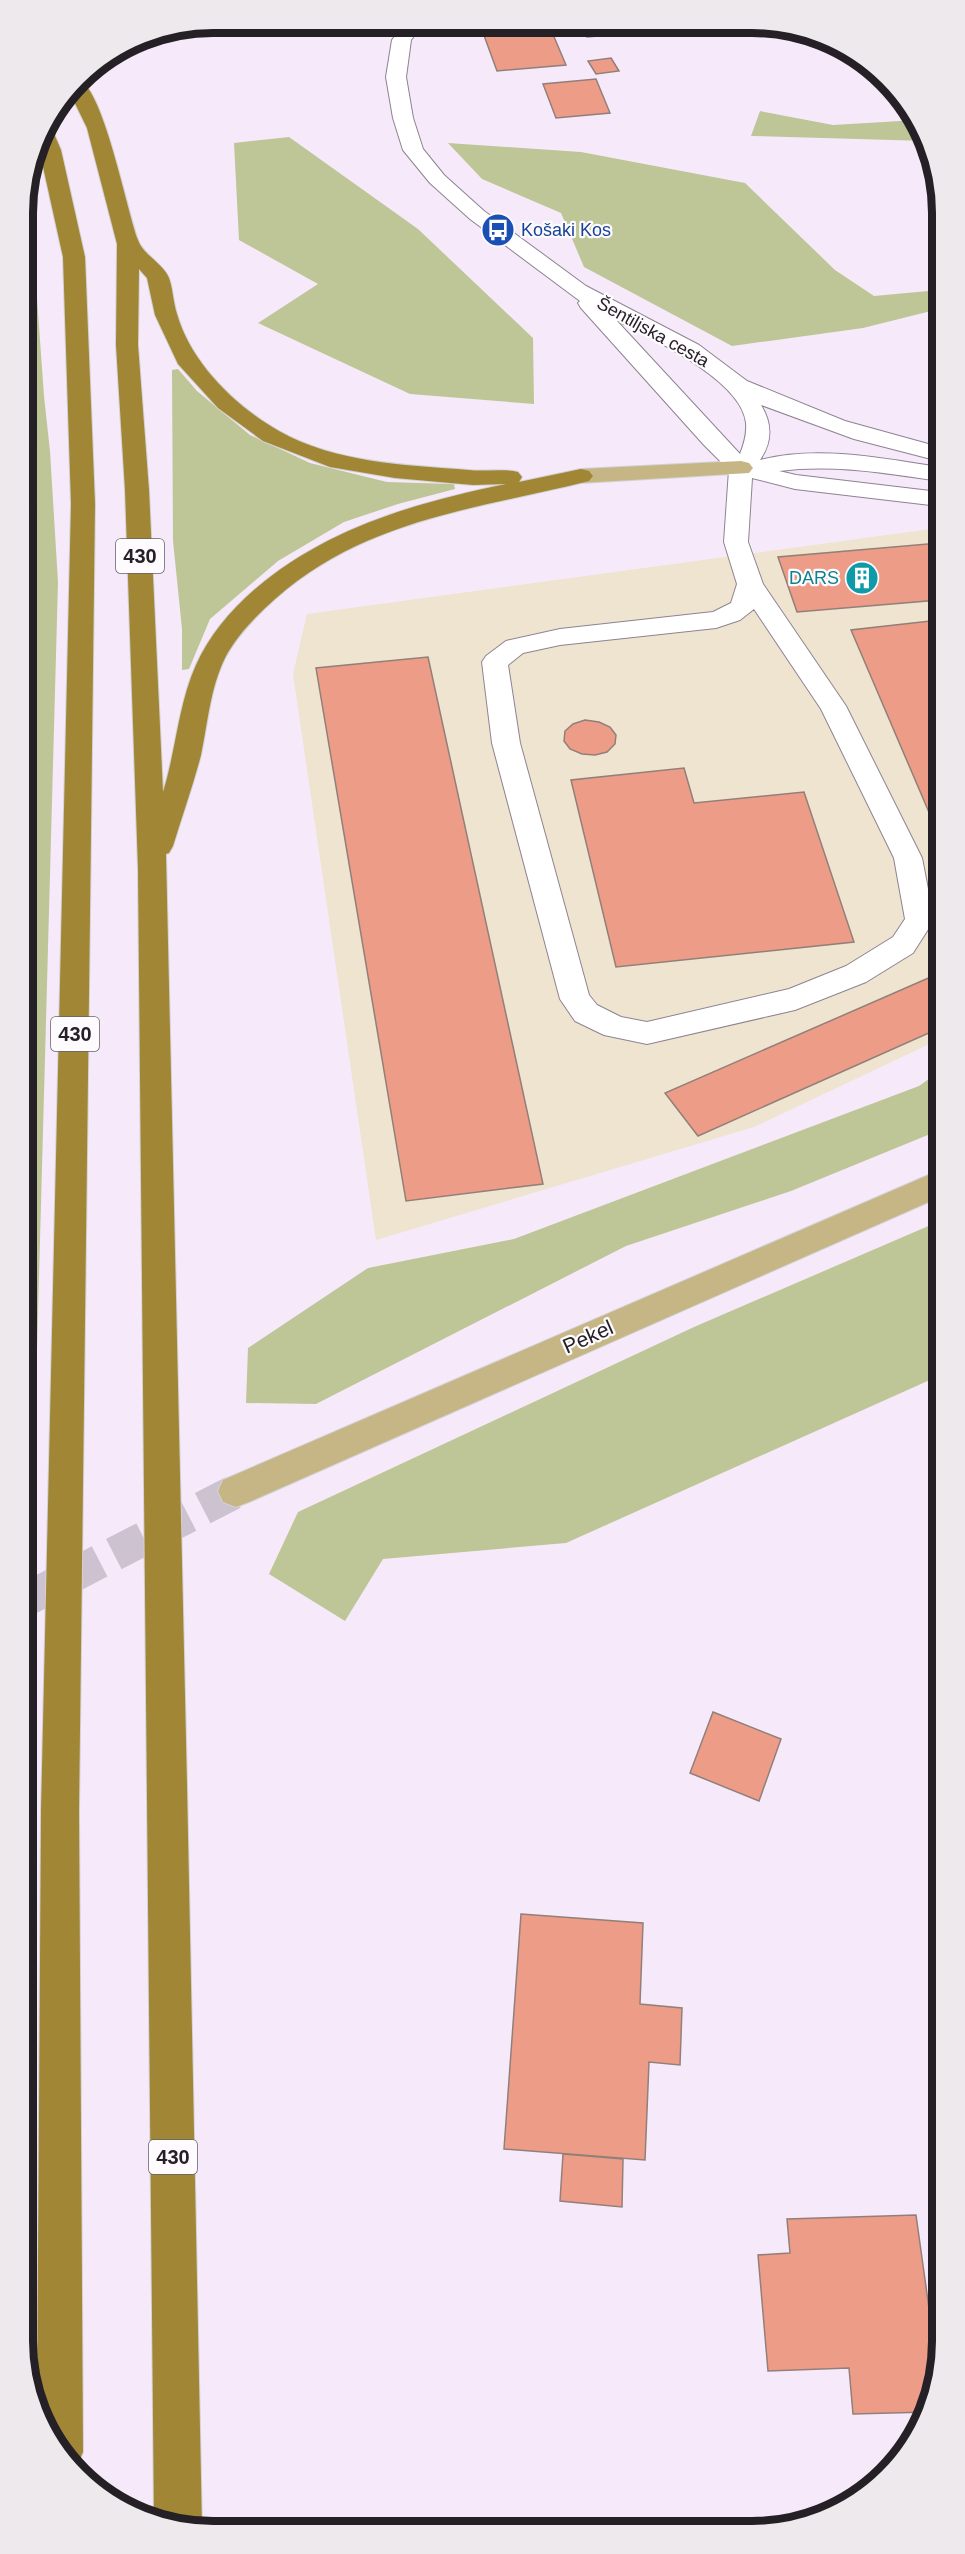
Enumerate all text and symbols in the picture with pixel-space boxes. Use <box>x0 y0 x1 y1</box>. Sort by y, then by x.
bus stop icon: Košaki Kos <box>480 212 516 248</box>
place label: Košaki Kos <box>521 220 611 240</box>
street label: Šentiljska cesta <box>593 292 714 372</box>
road number: 430 <box>116 539 164 573</box>
building icon: DARS <box>844 560 880 596</box>
place label: DARS <box>789 568 839 588</box>
road number: 430 <box>51 1017 99 1051</box>
street label: Pekel <box>559 1315 616 1358</box>
road number: 430 <box>149 2140 197 2174</box>

